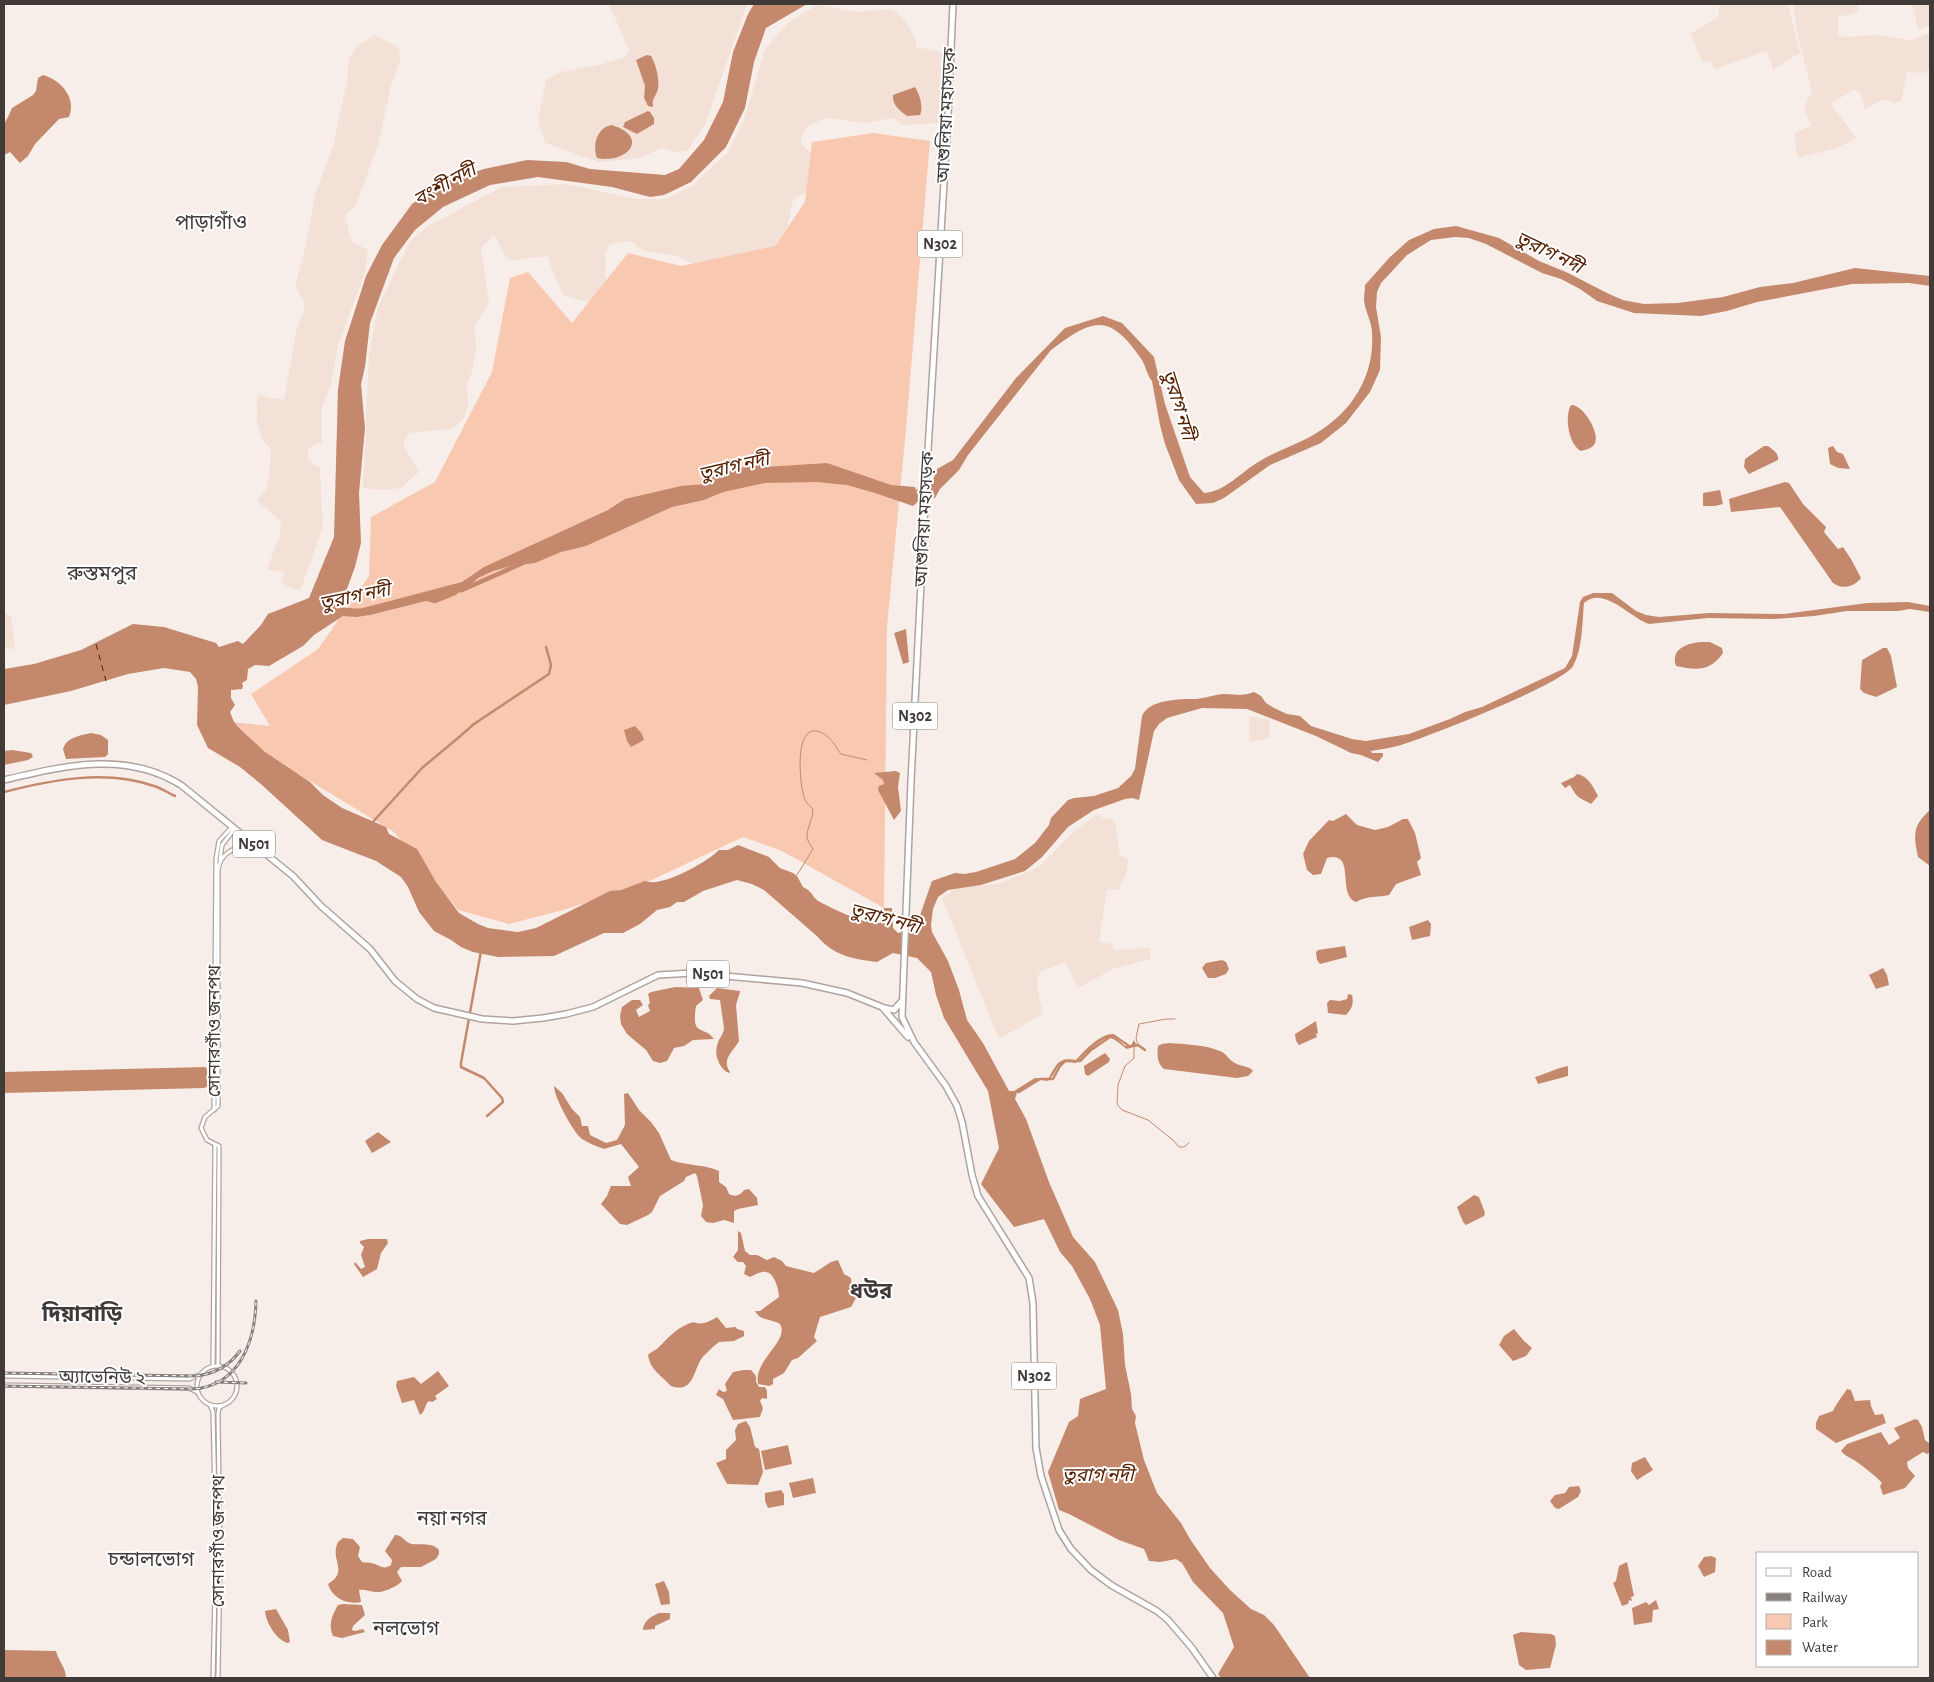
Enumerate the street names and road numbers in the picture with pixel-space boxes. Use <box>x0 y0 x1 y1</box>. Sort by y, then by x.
street label: আশুলিয়া মহাসড়ক <box>932 46 960 184</box>
road number: N302 <box>918 230 962 258</box>
street label: আশুলিয়া মহাসড়ক <box>910 450 938 588</box>
road number: N302 <box>892 702 938 729</box>
road number: N501 <box>233 831 275 858</box>
road number: N501 <box>687 961 729 988</box>
street label: সোনারগাঁও জনপথ <box>204 964 224 1097</box>
road number: N302 <box>1012 1362 1056 1390</box>
street label: অ্যাভেনিউ ২ <box>57 1366 146 1388</box>
street label: সোনারগাঁও জনপথ <box>208 1474 228 1607</box>

